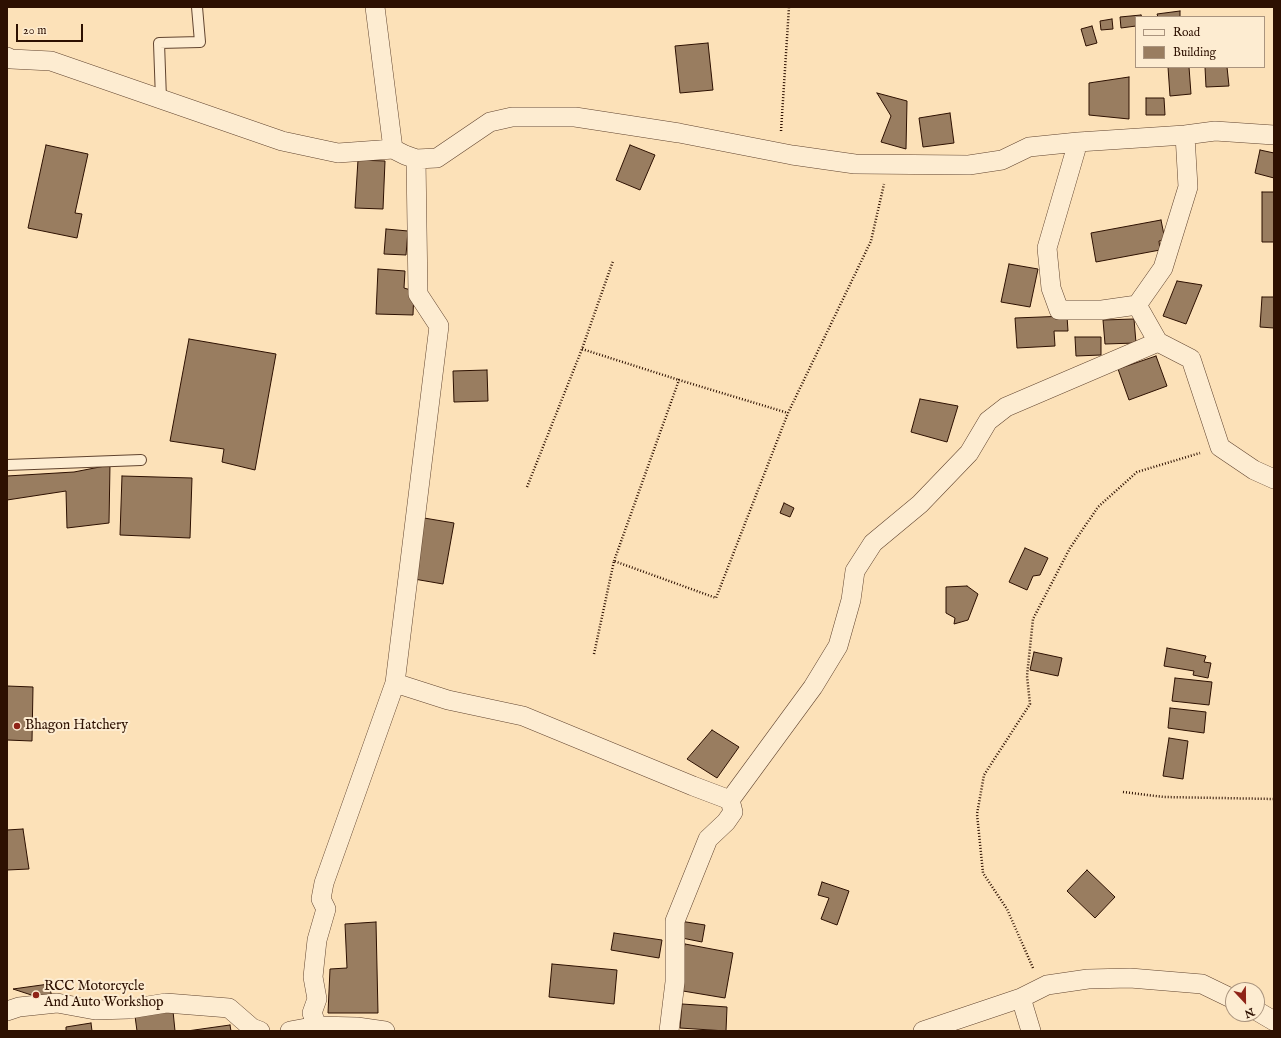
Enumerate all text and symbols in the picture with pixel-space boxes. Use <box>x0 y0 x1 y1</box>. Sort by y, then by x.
scale bar <box>18 16 85 42</box>
legend <box>1135 16 1265 68</box>
text: 20 m <box>23 23 46 38</box>
text: Road <box>1173 25 1200 40</box>
text: Building <box>1173 45 1216 60</box>
place label: Bhagon Hatchery <box>25 718 128 734</box>
marker: Bhagon Hatchery <box>12 721 22 731</box>
place label: RCC Motorcycle And Auto Workshop <box>44 979 164 1012</box>
north arrow <box>1225 982 1265 1022</box>
marker: RCC Motorcycle And Auto Workshop <box>31 990 41 1000</box>
text: N <box>1242 1004 1256 1020</box>

